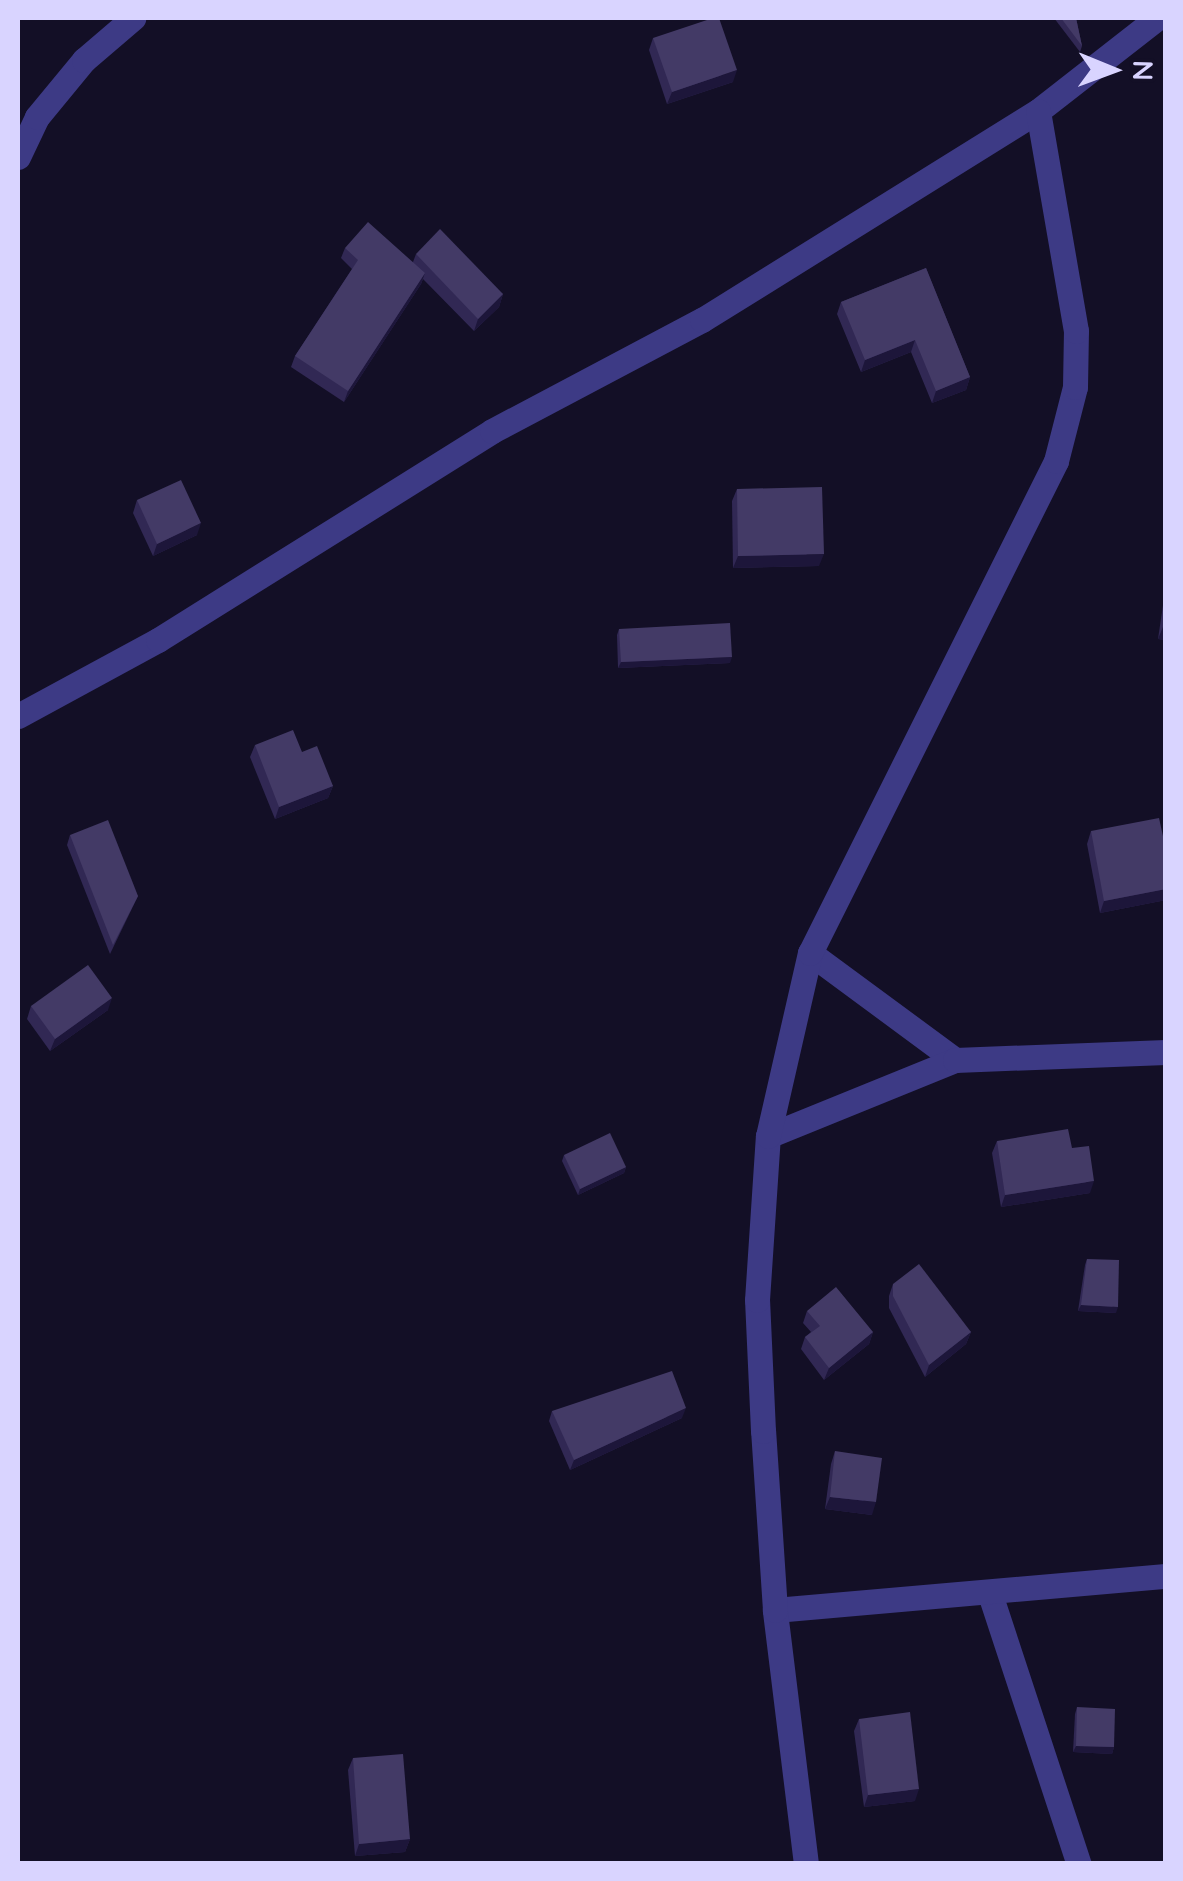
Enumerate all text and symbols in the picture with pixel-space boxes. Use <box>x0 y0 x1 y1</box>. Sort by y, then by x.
north arrow <box>1063 20 1163 120</box>
text: N <box>1126 60 1161 81</box>

